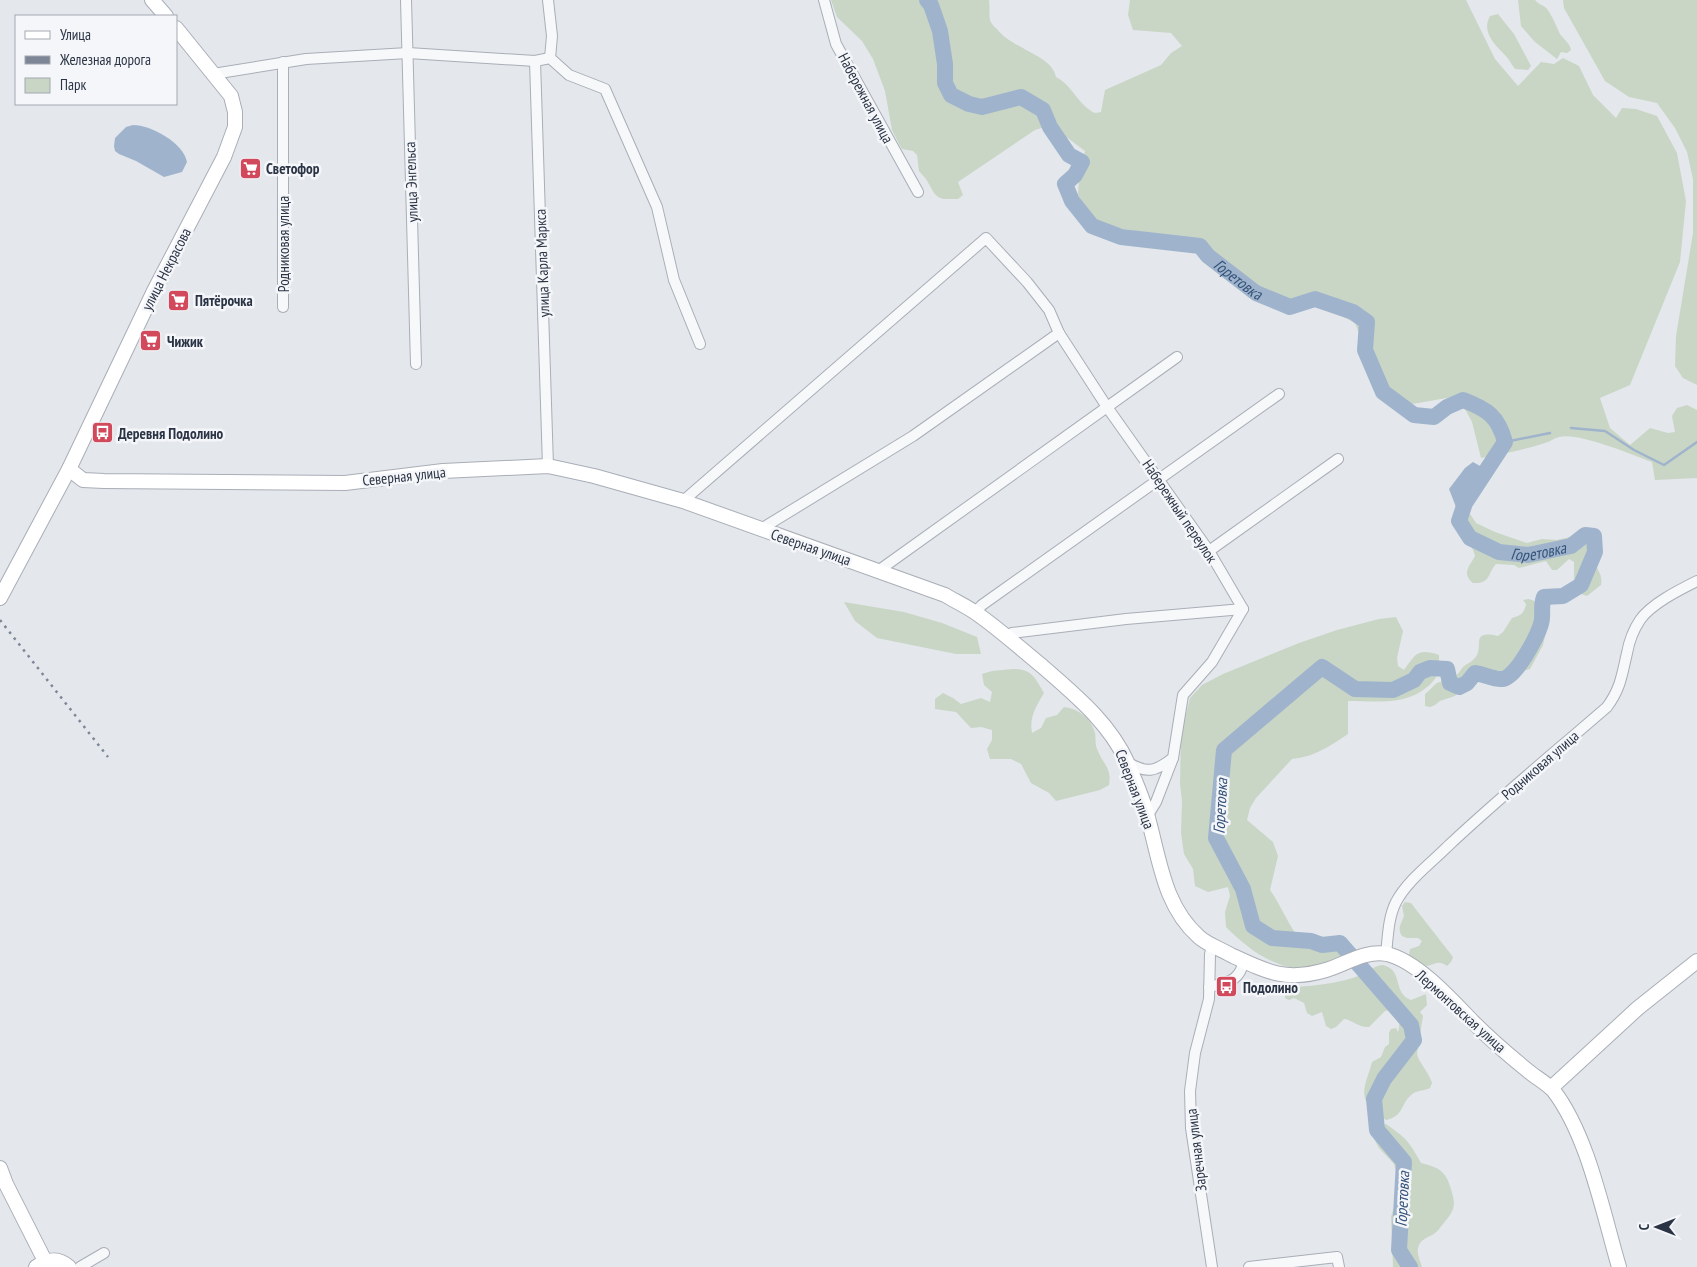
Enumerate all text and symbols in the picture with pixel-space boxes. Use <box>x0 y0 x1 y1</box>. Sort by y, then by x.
legend <box>15 15 178 105</box>
text: Улица <box>60 25 91 44</box>
text: Железная дорога <box>59 50 151 69</box>
street label: Набережная улица <box>834 50 898 146</box>
text: Парк <box>60 75 86 94</box>
street label: улица Энгельса <box>400 141 422 223</box>
supermarket icon: Светофор <box>238 156 262 180</box>
place label: Светофор <box>266 159 320 178</box>
street label: Родниковая улица <box>274 196 293 292</box>
street label: улица Карла Маркса <box>531 209 553 317</box>
street label: улица Некрасова <box>137 225 195 313</box>
water label: Горетовка <box>1210 254 1266 305</box>
supermarket icon: Пятёрочка <box>167 288 191 312</box>
place label: Пятёрочка <box>195 291 253 310</box>
supermarket icon: Чижик <box>139 329 163 353</box>
place label: Чижик <box>167 332 204 351</box>
bus stop icon: Деревня Подолино <box>90 421 114 445</box>
place label: Деревня Подолино <box>118 424 224 443</box>
street label: Набережный переулок <box>1138 456 1222 567</box>
street label: Северная улица <box>361 462 447 490</box>
street label: Северная улица <box>768 524 854 570</box>
water label: Горетовка <box>1510 537 1569 565</box>
street label: Родниковая улица <box>1497 726 1583 804</box>
street label: Северная улица <box>1111 747 1159 831</box>
water label: Горетовка <box>1209 776 1232 834</box>
street label: Лермонтовская улица <box>1411 965 1510 1057</box>
bus stop icon: Подолино <box>1215 975 1239 999</box>
place label: Подолино <box>1243 978 1298 997</box>
street label: Заречная улица <box>1181 1107 1211 1193</box>
water label: Горетовка <box>1391 1169 1414 1227</box>
north arrow <box>1632 1202 1682 1252</box>
text: С <box>1635 1223 1653 1230</box>

